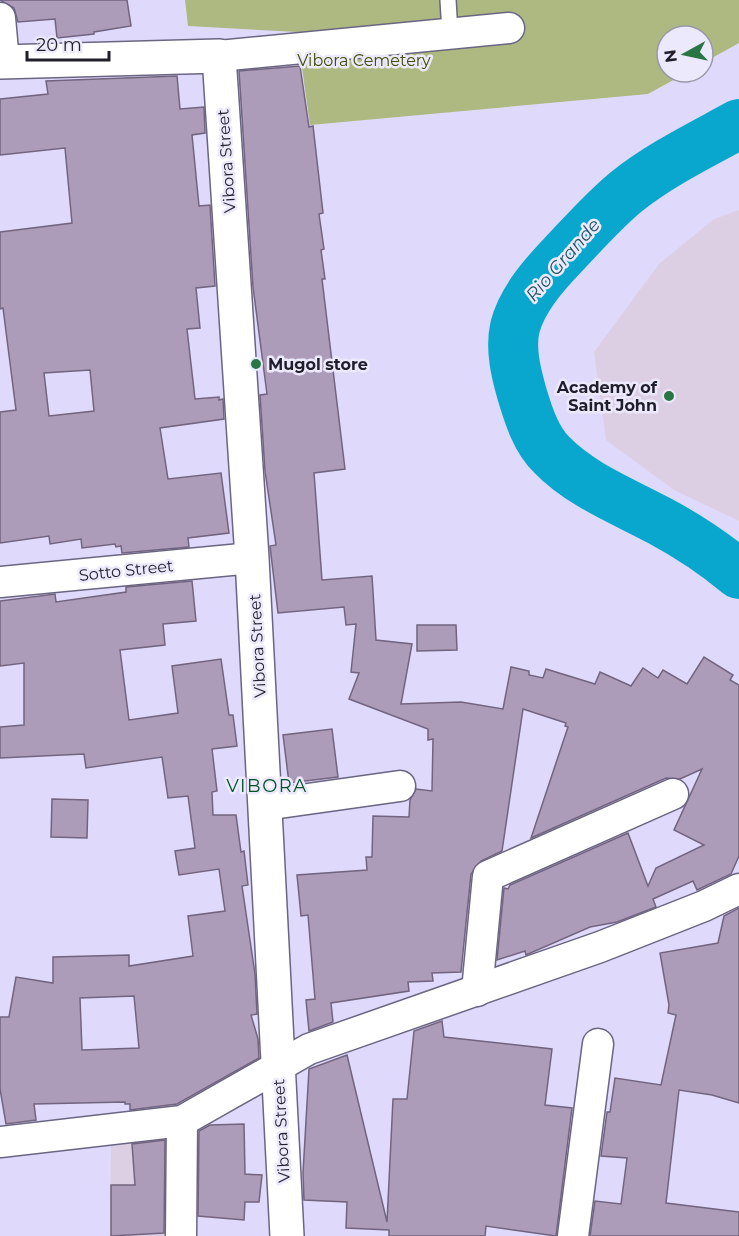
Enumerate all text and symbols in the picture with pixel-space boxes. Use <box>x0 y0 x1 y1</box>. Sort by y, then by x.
scale bar <box>27 24 110 62</box>
north arrow <box>655 24 715 84</box>
text: 20 m <box>36 34 82 56</box>
text: N <box>660 48 681 64</box>
park label: Vibora Cemetery <box>297 51 431 70</box>
street label: Vibora Street <box>213 108 240 213</box>
water label: Rio Grande <box>521 214 605 306</box>
place label: Mugol store <box>268 355 368 374</box>
marker: Mugol store <box>249 357 263 371</box>
place label: Academy of Saint John <box>556 378 658 415</box>
marker: Academy of Saint John <box>662 389 676 403</box>
street label: Sotto Street <box>78 556 175 585</box>
street label: Vibora Street <box>245 593 270 698</box>
district label: VIBORA <box>226 775 308 797</box>
street label: Vibora Street <box>269 1078 294 1183</box>

